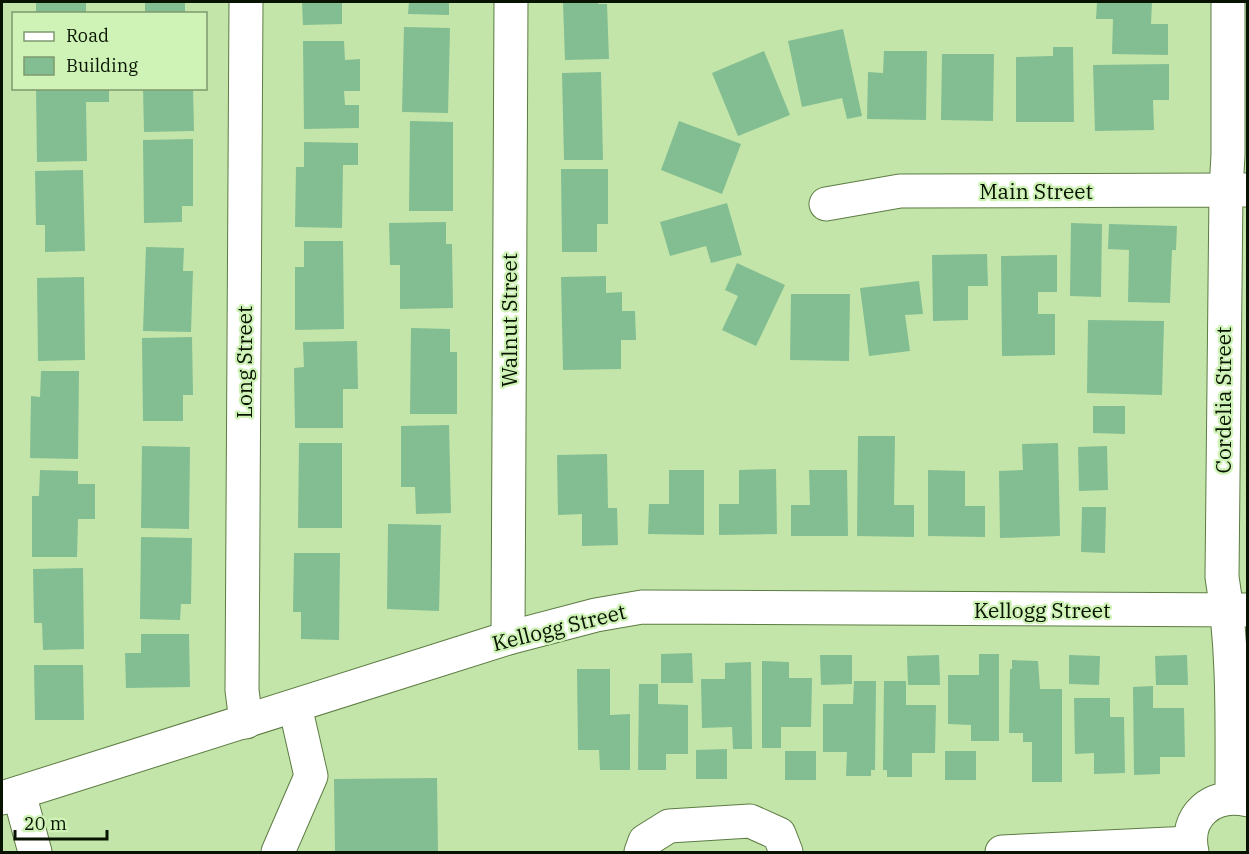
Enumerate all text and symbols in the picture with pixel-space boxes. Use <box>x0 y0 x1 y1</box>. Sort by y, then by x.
legend <box>12 12 207 90</box>
text: Road <box>66 24 109 47</box>
text: Building <box>66 54 138 77</box>
street label: Main Street <box>979 177 1093 205</box>
street label: Walnut Street <box>495 253 523 387</box>
street label: Long Street <box>230 305 258 419</box>
street label: Cordelia Street <box>1209 327 1237 473</box>
street label: Kellogg Street <box>974 596 1110 624</box>
street label: Kellogg Street <box>489 597 629 657</box>
scale bar <box>15 803 106 841</box>
text: 20 m <box>24 812 67 835</box>

